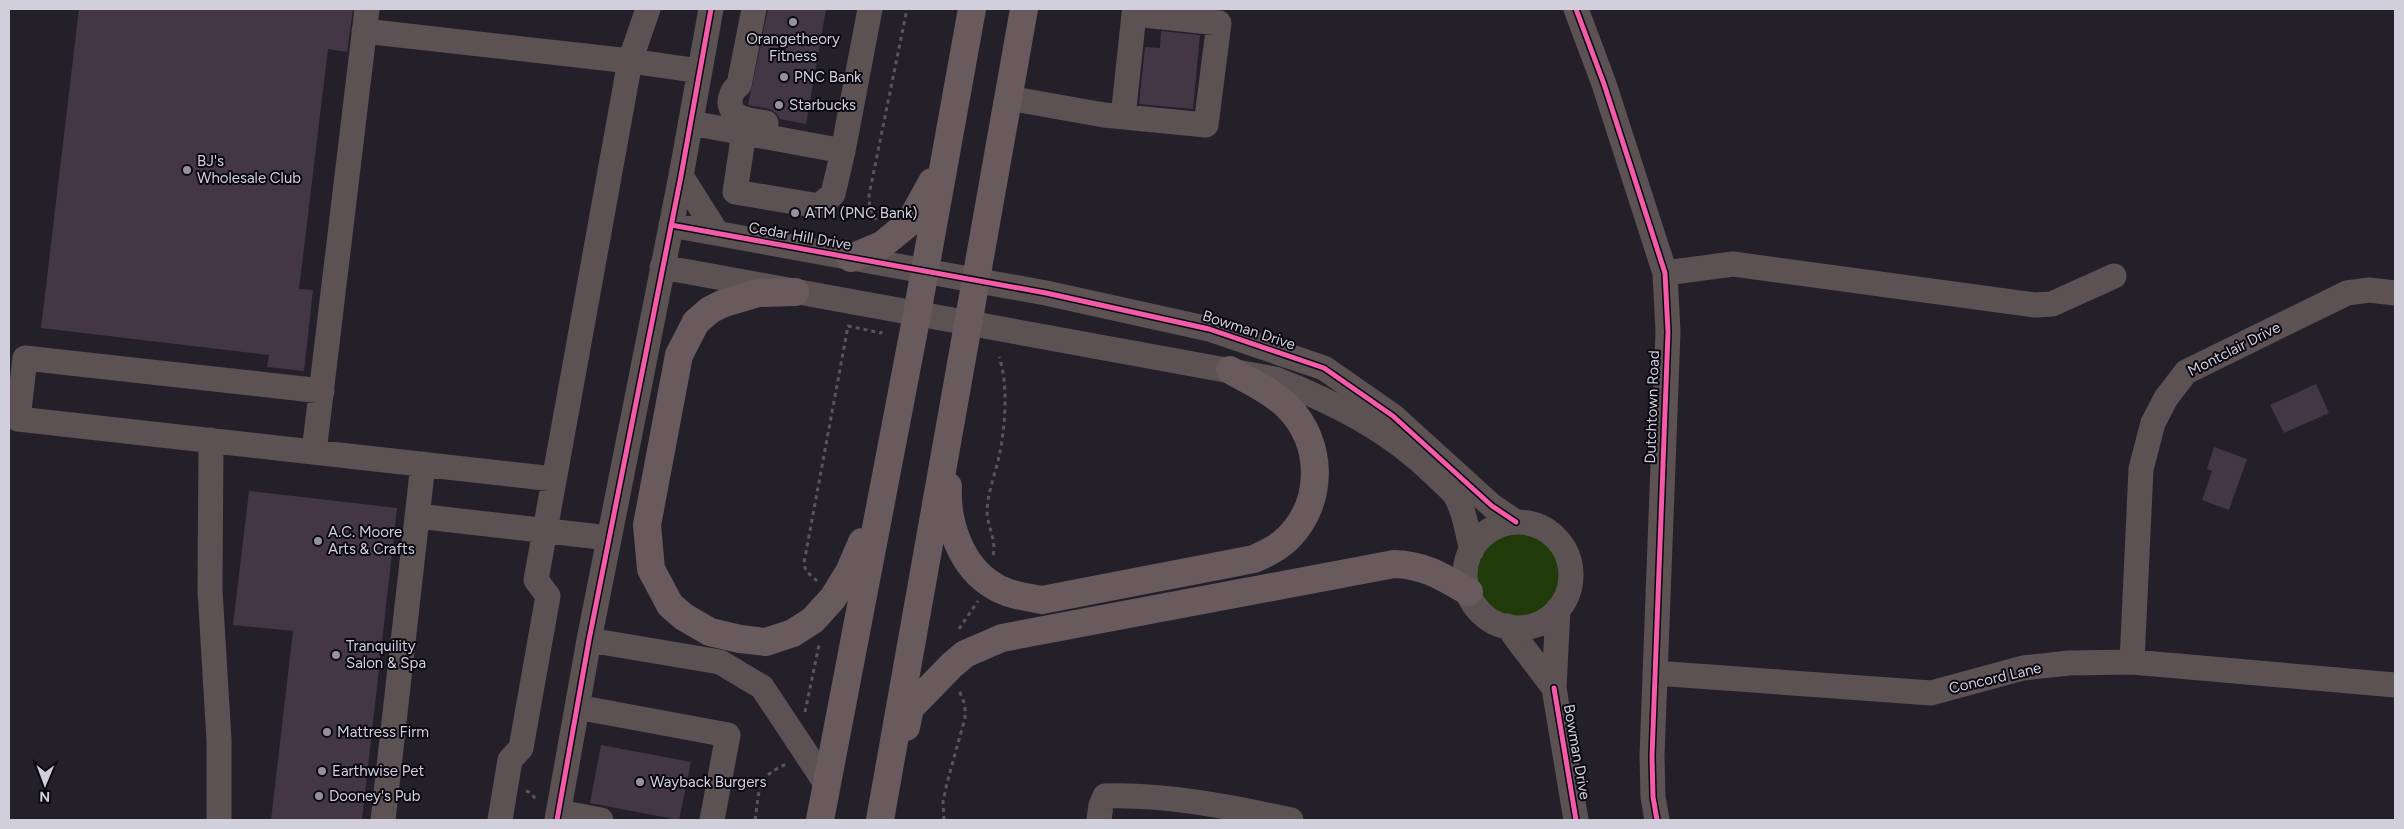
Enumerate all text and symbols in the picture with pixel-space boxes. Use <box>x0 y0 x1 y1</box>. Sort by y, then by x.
marker: Orangetheory Fitness <box>787 16 799 28</box>
place label: Orangetheory Fitness <box>746 30 840 65</box>
place label: PNC Bank <box>794 68 862 86</box>
marker: PNC Bank <box>778 71 790 83</box>
place label: Starbucks <box>789 96 856 114</box>
marker: Starbucks <box>773 99 785 111</box>
place label: BJ's Wholesale Club <box>197 152 301 187</box>
marker: BJ's Wholesale Club <box>181 164 193 176</box>
place label: ATM (PNC Bank) <box>805 204 917 222</box>
marker: ATM (PNC Bank) <box>789 207 801 219</box>
street label: Cedar Hill Drive <box>747 218 853 254</box>
street label: Bowman Drive <box>1200 307 1298 353</box>
street label: Montclair Drive <box>2185 318 2283 380</box>
street label: Dutchtown Road <box>1641 350 1663 464</box>
place label: A.C. Moore Arts & Crafts <box>328 523 415 558</box>
marker: A.C. Moore Arts & Crafts <box>312 535 324 547</box>
place label: Tranquility Salon & Spa <box>346 637 426 672</box>
marker: Tranquility Salon & Spa <box>330 649 342 661</box>
street label: Concord Lane <box>1947 659 2043 697</box>
street label: Bowman Drive <box>1560 703 1594 801</box>
place label: Mattress Firm <box>337 723 429 741</box>
marker: Mattress Firm <box>321 726 333 738</box>
north arrow <box>20 759 70 809</box>
place label: Earthwise Pet <box>332 762 424 780</box>
marker: Earthwise Pet <box>316 765 328 777</box>
place label: Wayback Burgers <box>650 773 766 791</box>
marker: Wayback Burgers <box>634 776 646 788</box>
place label: Dooney's Pub <box>329 787 421 805</box>
text: N <box>39 788 50 805</box>
marker: Dooney's Pub <box>313 790 325 802</box>

